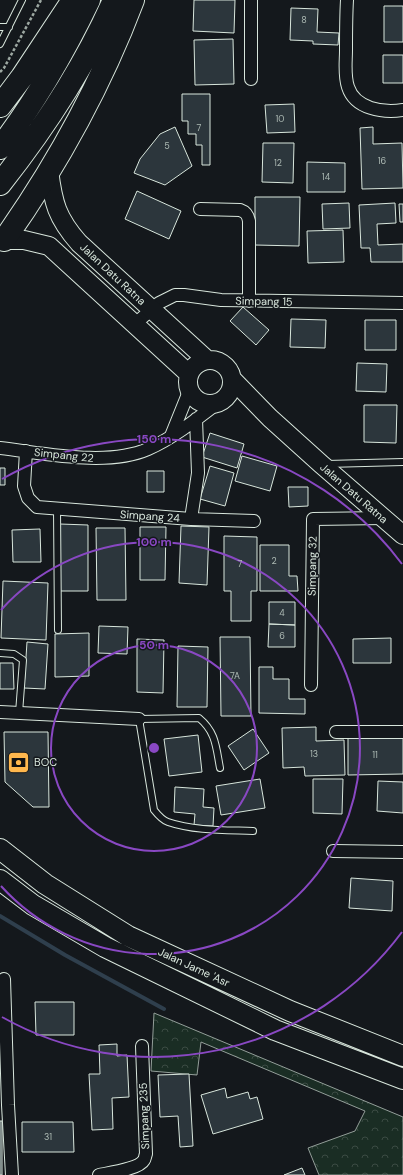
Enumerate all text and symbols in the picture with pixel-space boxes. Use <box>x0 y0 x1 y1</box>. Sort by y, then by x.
house number: 8 <box>301 14 307 26</box>
house number: 10 <box>276 113 284 125</box>
house number: 7 <box>197 122 202 134</box>
house number: 5 <box>164 140 170 152</box>
house number: 16 <box>378 155 387 167</box>
house number: 12 <box>274 157 282 169</box>
house number: 14 <box>322 171 331 183</box>
street label: Jalan Datu Ratna <box>77 240 149 308</box>
street label: Simpang 15 <box>235 294 293 309</box>
text: 150 m <box>137 431 171 447</box>
street label: Simpang 22 <box>34 445 94 465</box>
street label: Jalan Datu Ratna <box>317 460 391 526</box>
street label: Simpang 24 <box>120 507 181 525</box>
text: 100 m <box>136 534 172 550</box>
street label: Simpang 32 <box>304 536 320 596</box>
house number: 2 <box>271 555 277 567</box>
house number: 7 <box>238 558 243 570</box>
house number: 4 <box>279 607 285 619</box>
house number: 6 <box>279 630 285 642</box>
text: 50 m <box>139 637 169 653</box>
house number: 7A <box>230 670 240 682</box>
centre of rings <box>147 741 161 755</box>
house number: 13 <box>310 748 318 760</box>
bank icon: BOC <box>5 749 31 775</box>
house number: 11 <box>372 749 378 761</box>
place label: BOC <box>34 755 57 769</box>
street label: Jalan Jame 'Asr <box>156 944 232 990</box>
street label: Simpang 235 <box>136 1082 152 1150</box>
house number: 31 <box>44 1131 52 1143</box>

